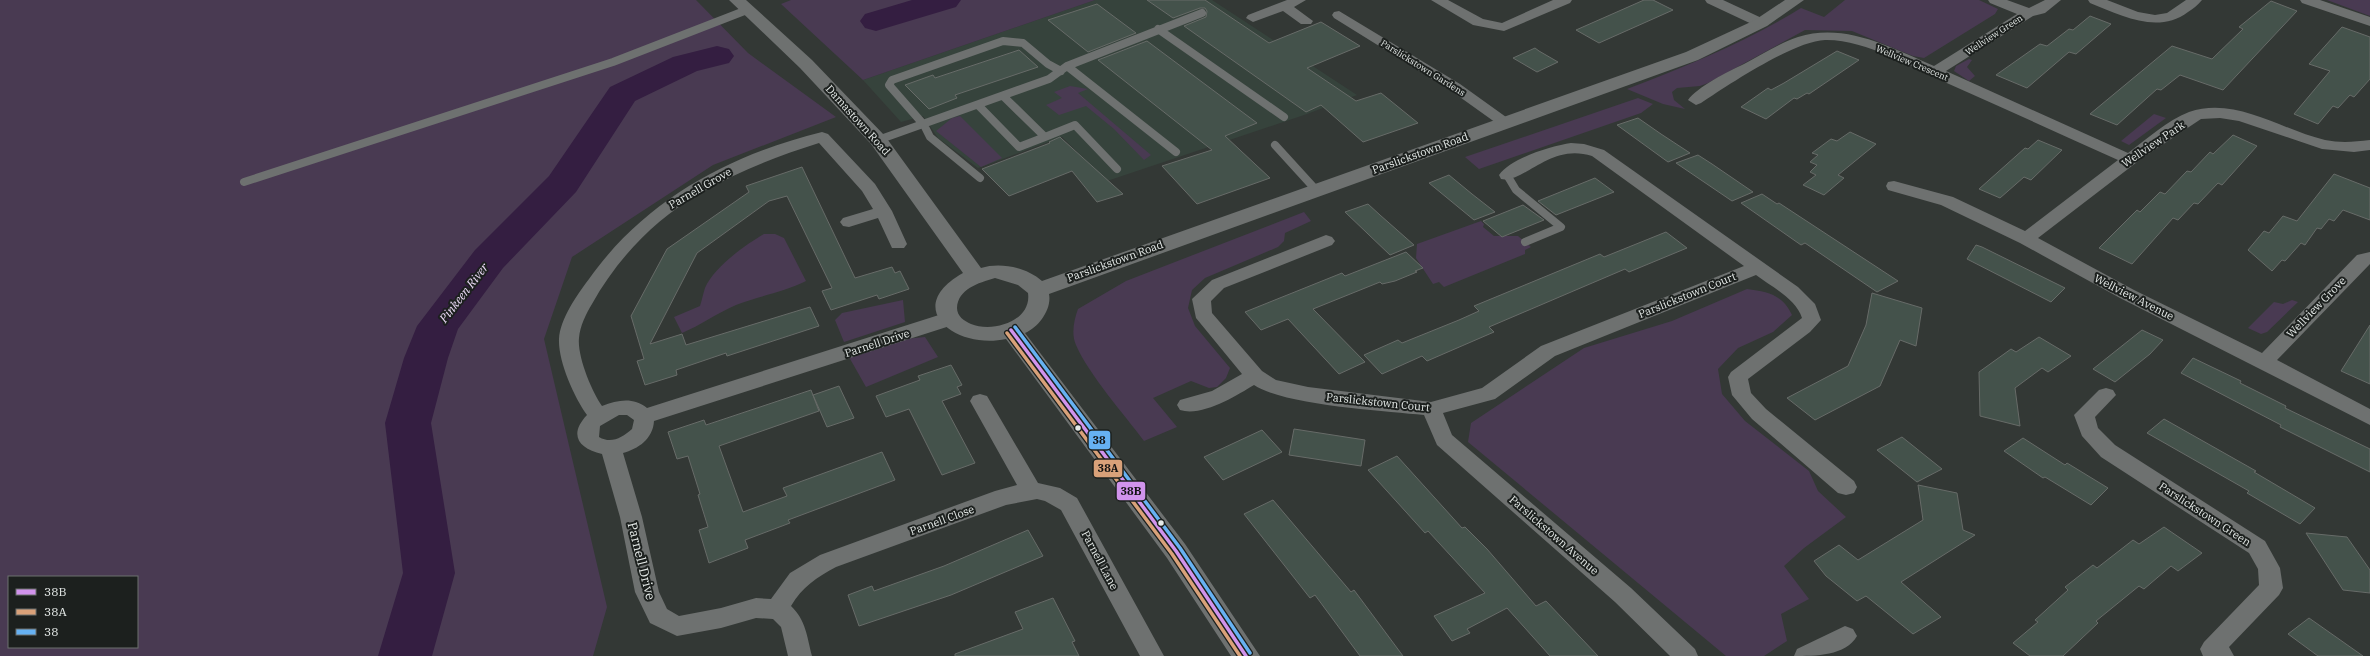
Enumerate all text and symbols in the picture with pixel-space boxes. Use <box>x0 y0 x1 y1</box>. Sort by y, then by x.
street label: Wellview Green <box>1963 12 2025 57</box>
street label: Parslickstown Gardens <box>1379 37 1468 98</box>
street label: Wellview Crescent <box>1874 42 1950 83</box>
street label: Damastown Road <box>823 82 893 158</box>
street label: Wellview Park <box>2119 117 2188 170</box>
street label: Parslickstown Road <box>1370 129 1470 177</box>
street label: Parnell Grove <box>666 164 734 212</box>
street label: Parslickstown Road <box>1065 237 1165 285</box>
water label: Pinkeen River <box>435 260 492 326</box>
street label: Parslickstown Court <box>1636 269 1738 321</box>
street label: Wellview Avenue <box>2092 271 2176 323</box>
street label: Wellview Grove <box>2283 273 2349 340</box>
street label: Parnell Drive <box>843 326 911 360</box>
street label: Parslickstown Court <box>1325 390 1431 414</box>
unlabelled marker <box>1073 423 1083 433</box>
line badge: 38 <box>1088 430 1111 450</box>
text: 38 <box>1092 433 1106 447</box>
line badge: 38A <box>1093 459 1123 478</box>
text: 38A <box>1098 461 1119 475</box>
street label: Parslickstown Green <box>2156 479 2254 549</box>
line badge: 38B <box>1116 481 1146 501</box>
text: 38B <box>1121 484 1142 498</box>
street label: Parslickstown Avenue <box>1506 492 1602 578</box>
street label: Parnell Close <box>908 502 976 538</box>
unlabelled marker <box>1156 518 1166 528</box>
street label: Parnell Drive <box>624 520 659 602</box>
street label: Parnell Lane <box>1079 528 1122 592</box>
legend <box>8 576 138 648</box>
text: 38B <box>44 584 66 599</box>
text: 38A <box>44 604 67 619</box>
text: 38 <box>44 624 58 639</box>

